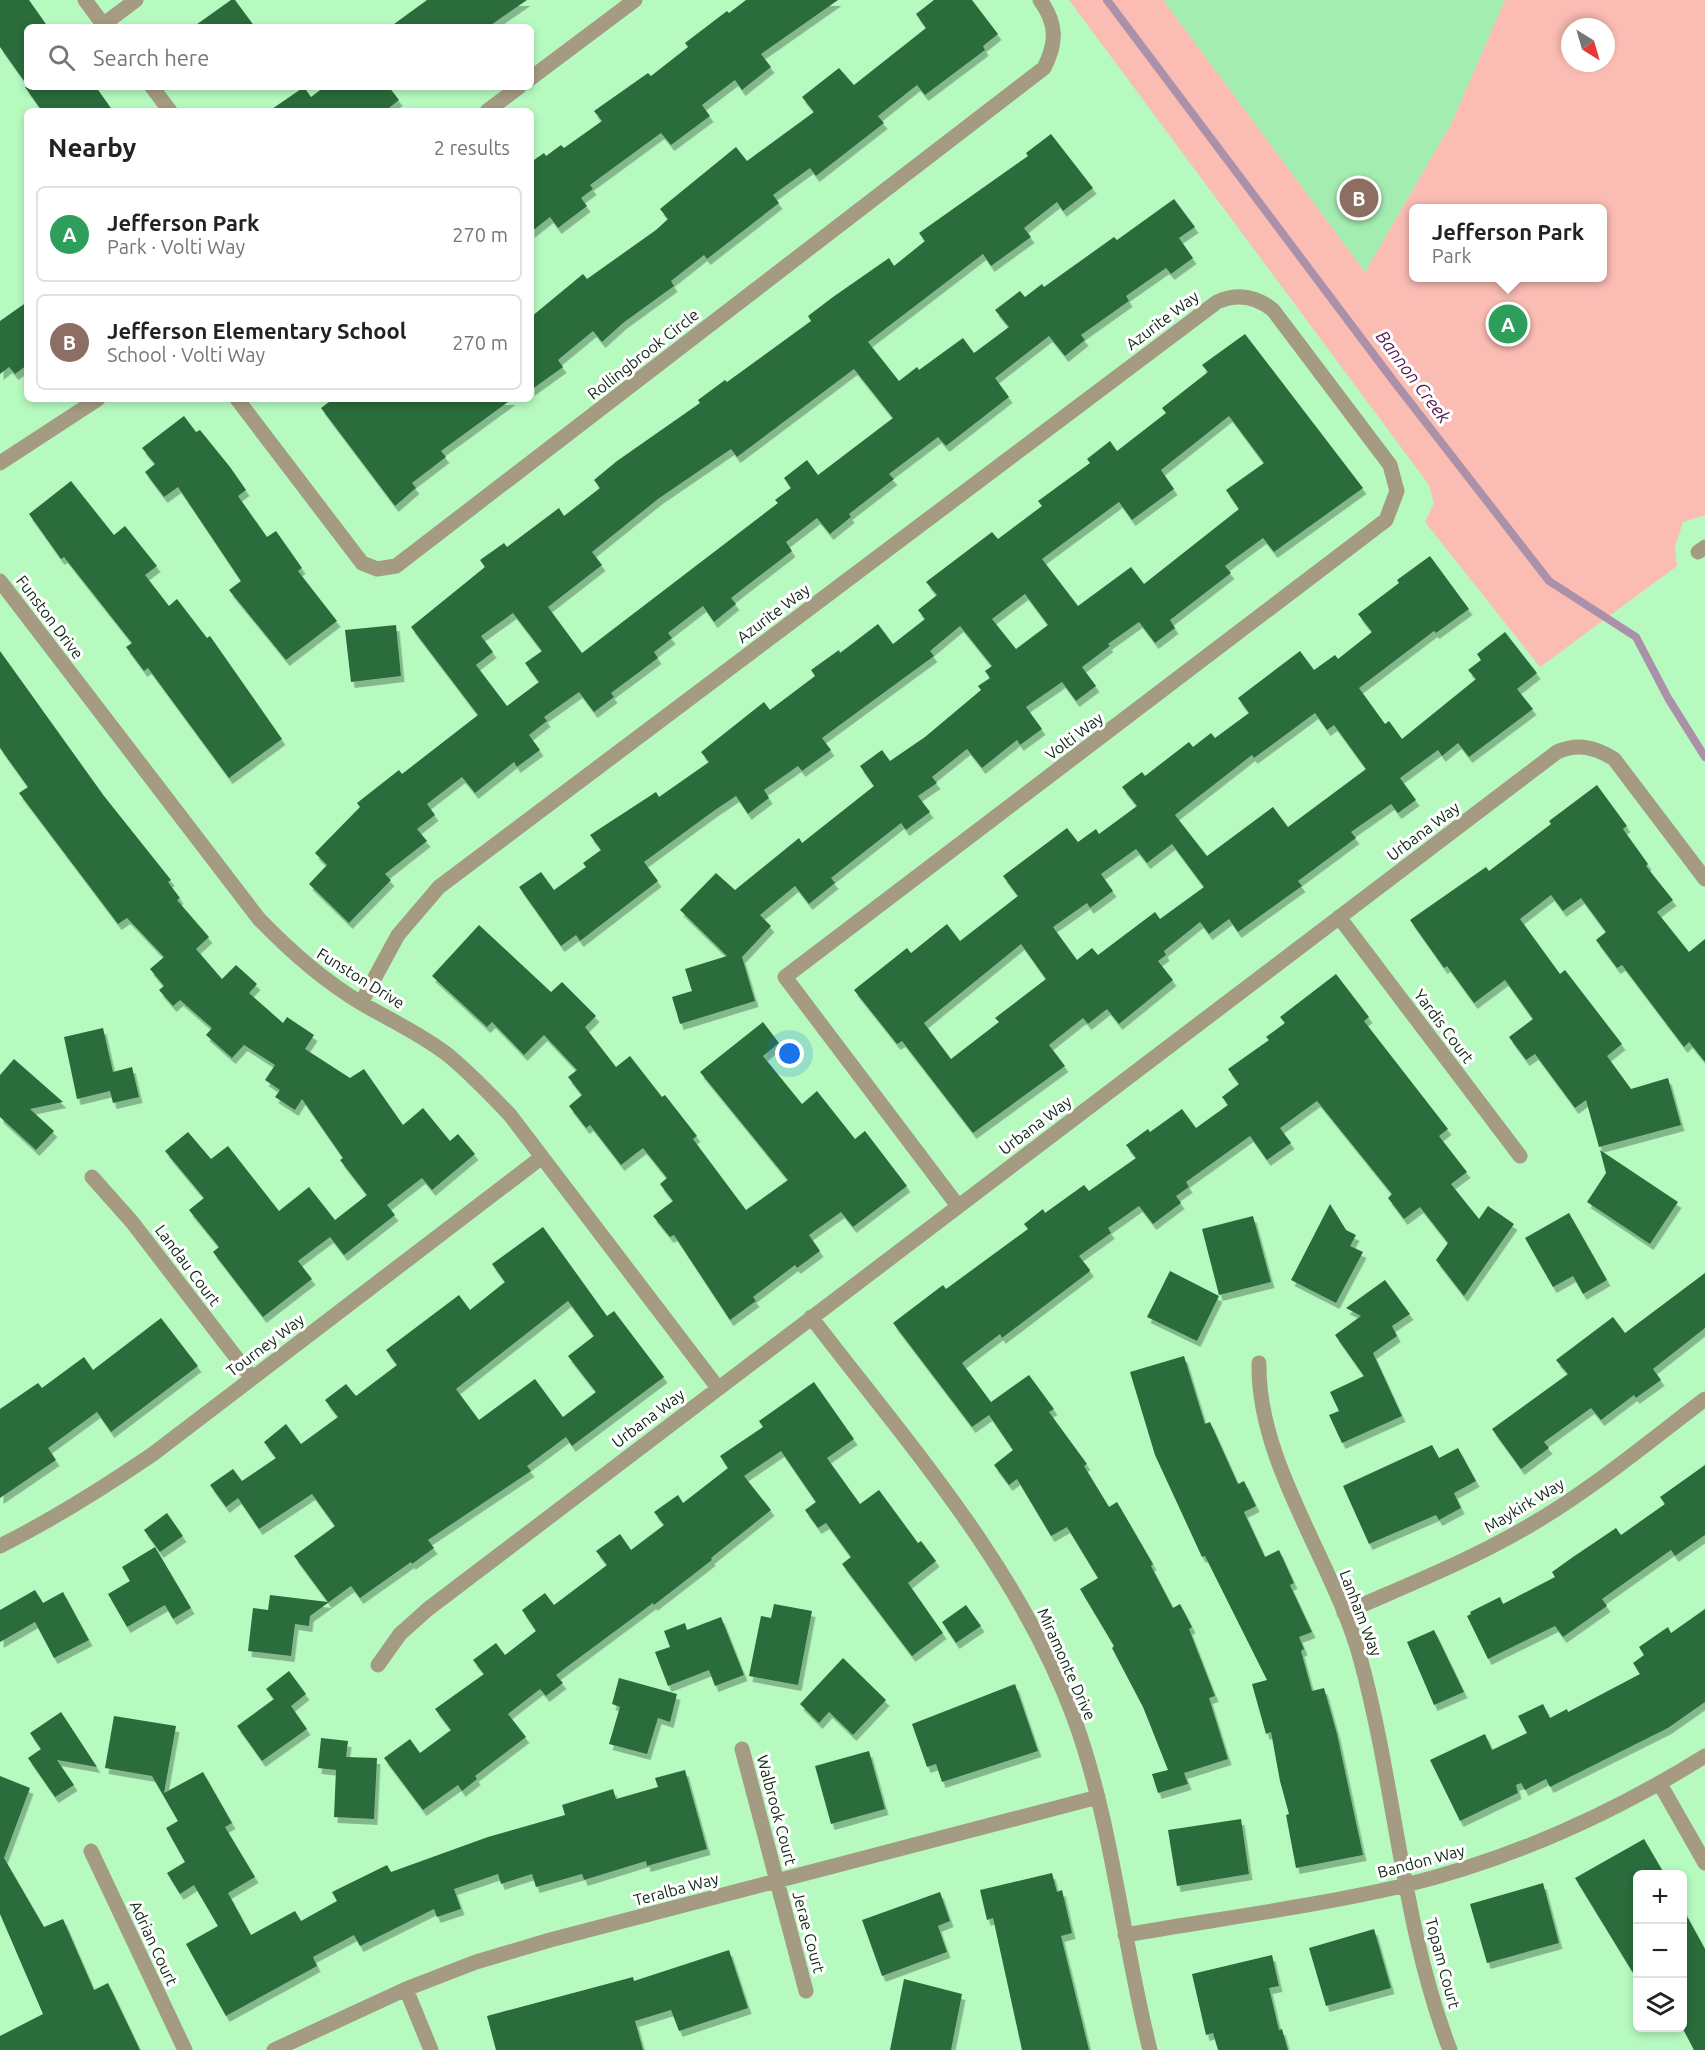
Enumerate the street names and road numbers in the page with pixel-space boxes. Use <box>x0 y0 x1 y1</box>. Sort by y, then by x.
street label: Azurite Way <box>1122 287 1202 353</box>
street label: Rollingbrook Circle <box>584 305 702 403</box>
street label: Funston Drive <box>13 572 87 662</box>
street label: Azurite Way <box>733 580 813 646</box>
street label: Volti Way <box>1042 708 1107 763</box>
street label: Urbana Way <box>1383 798 1463 864</box>
street label: Funston Drive <box>314 944 408 1012</box>
street label: Yardis Court <box>1410 986 1478 1067</box>
street label: Urbana Way <box>995 1092 1075 1158</box>
street label: Landau Court <box>152 1221 225 1310</box>
street label: Tourney Way <box>223 1310 308 1380</box>
street label: Urbana Way <box>608 1385 688 1451</box>
street label: Maykirk Way <box>1481 1474 1567 1536</box>
street label: Lanham Way <box>1336 1567 1386 1659</box>
street label: Miramonte Drive <box>1034 1605 1100 1723</box>
street label: Walbrook Court <box>754 1753 801 1868</box>
street label: Bandon Way <box>1375 1841 1467 1881</box>
street label: Teralba Way <box>632 1869 721 1909</box>
street label: Jerae Court <box>789 1889 829 1976</box>
street label: Adrian Court <box>127 1898 182 1989</box>
street label: Topam Court <box>1422 1916 1464 2011</box>

